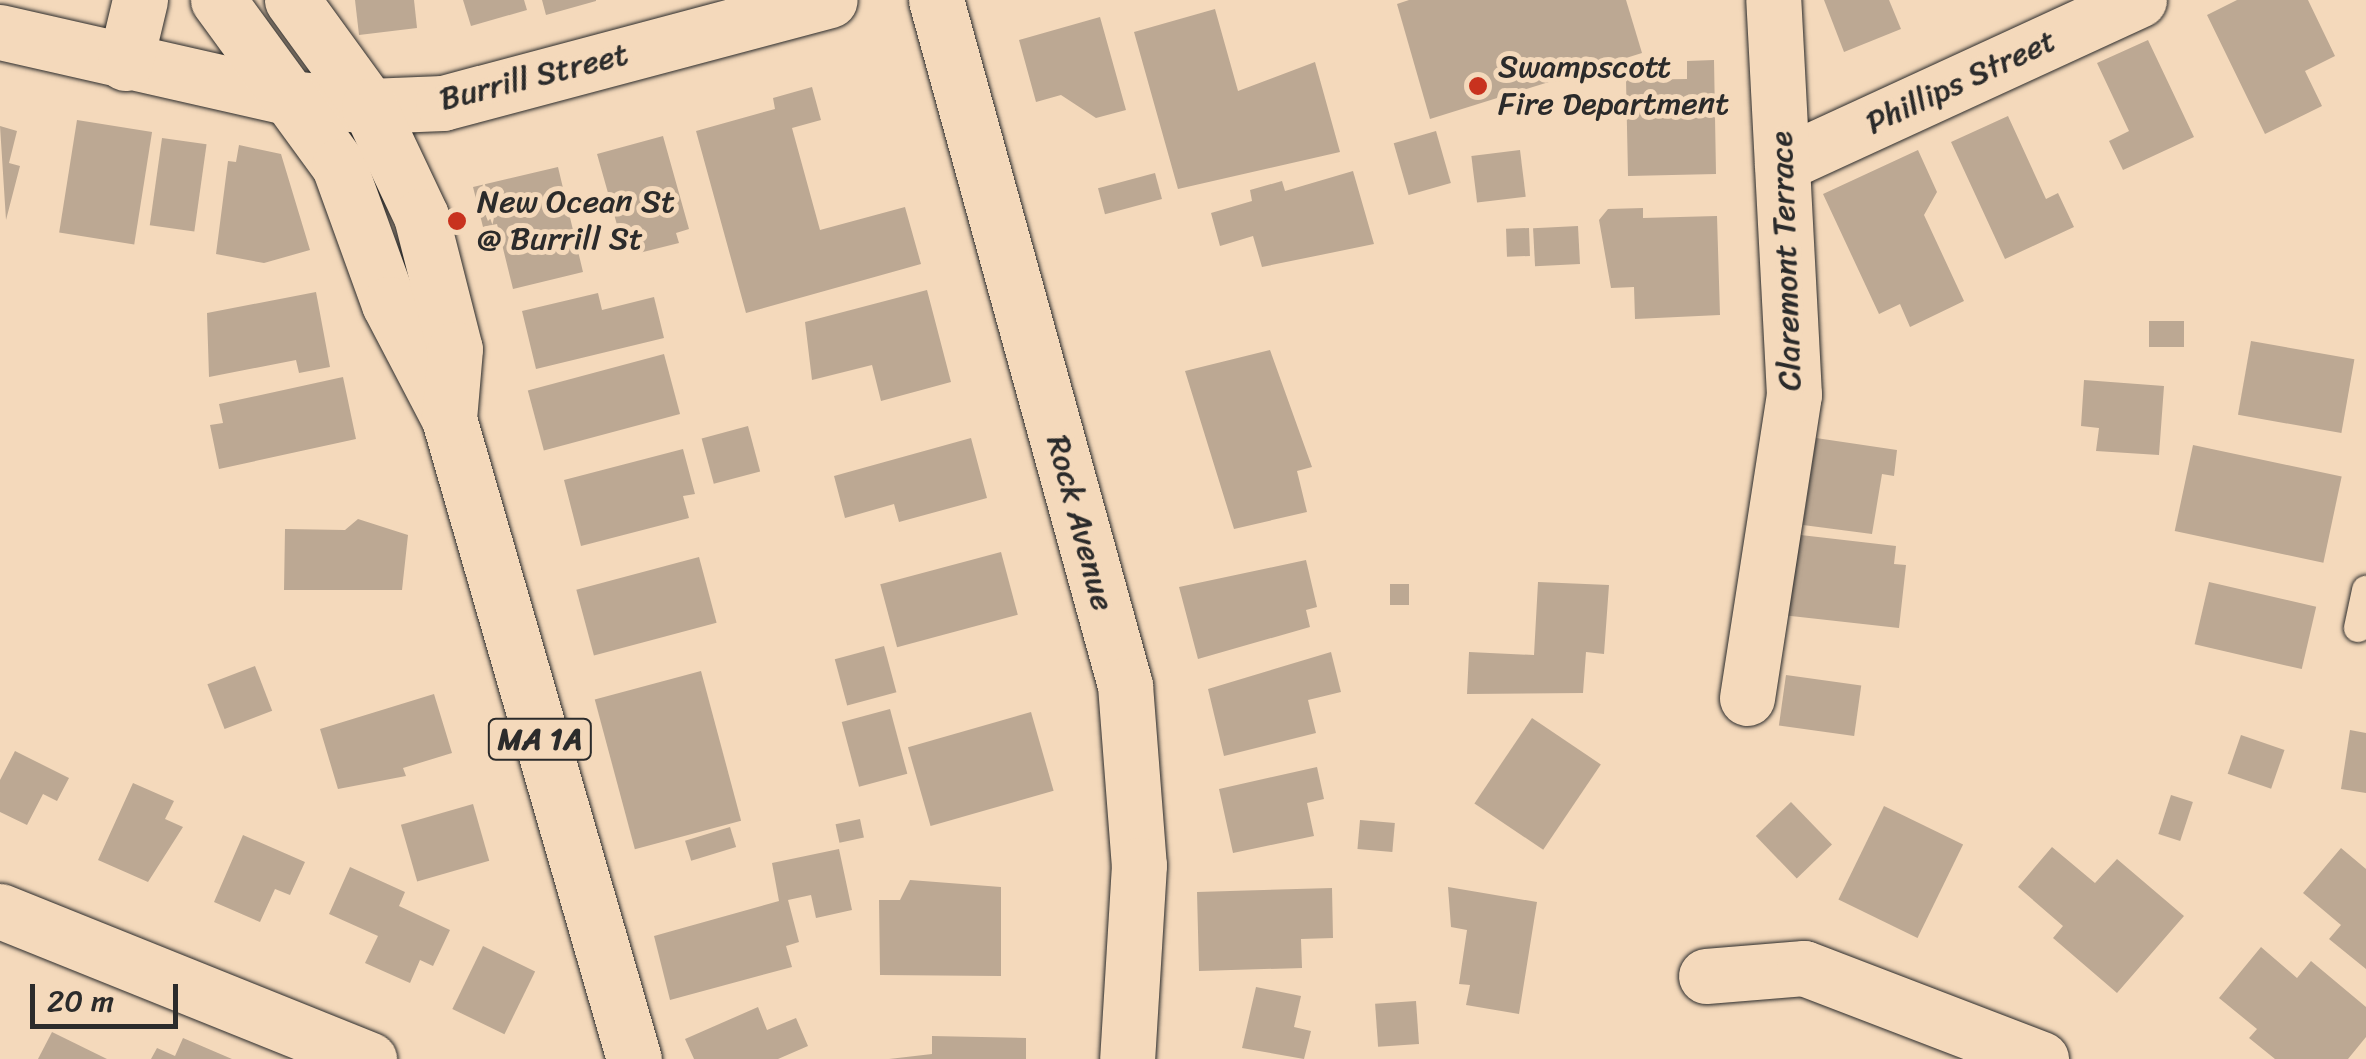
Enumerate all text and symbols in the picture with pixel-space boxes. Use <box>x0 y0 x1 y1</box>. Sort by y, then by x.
street label: Phillips Street <box>1860 21 2062 143</box>
street label: Burrill Street <box>436 35 632 119</box>
place label: Swampscott Fire Department <box>1498 49 1727 124</box>
marker: Swampscott Fire Department <box>1467 75 1489 97</box>
street label: Claremont Terrace <box>1762 131 1810 391</box>
place label: New Ocean St @ Burrill St <box>477 184 675 259</box>
marker: New Ocean St @ Burrill St <box>446 210 468 232</box>
street label: Rock Avenue <box>1038 432 1122 614</box>
road number: MA 1A <box>488 714 592 764</box>
scale bar <box>35 964 182 1026</box>
text: 20 m <box>47 974 114 1028</box>

